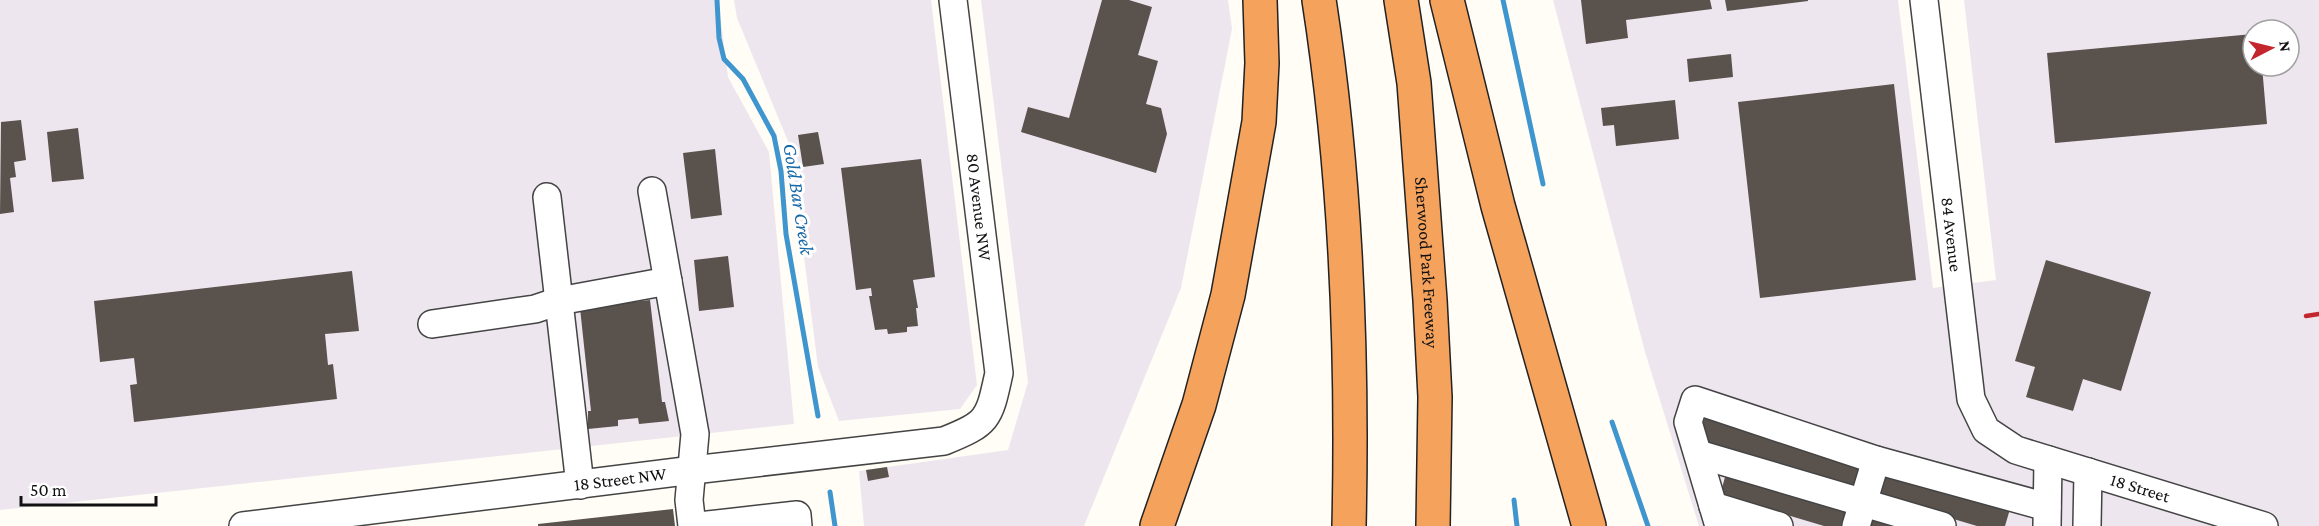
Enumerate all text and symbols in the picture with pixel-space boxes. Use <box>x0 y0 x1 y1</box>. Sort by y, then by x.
north arrow <box>2241 18 2301 78</box>
text: N <box>2276 40 2295 53</box>
water label: Gold Bar Creek <box>779 142 819 258</box>
street label: 80 Avenue NW <box>962 152 996 262</box>
street label: Sherwood Park Freeway <box>1411 176 1443 350</box>
street label: 84 Avenue <box>1937 196 1966 273</box>
street label: 18 Street NW <box>573 463 668 495</box>
scale bar <box>21 469 156 507</box>
street label: 18 Street <box>2108 469 2173 507</box>
text: 50 m <box>30 480 67 500</box>

